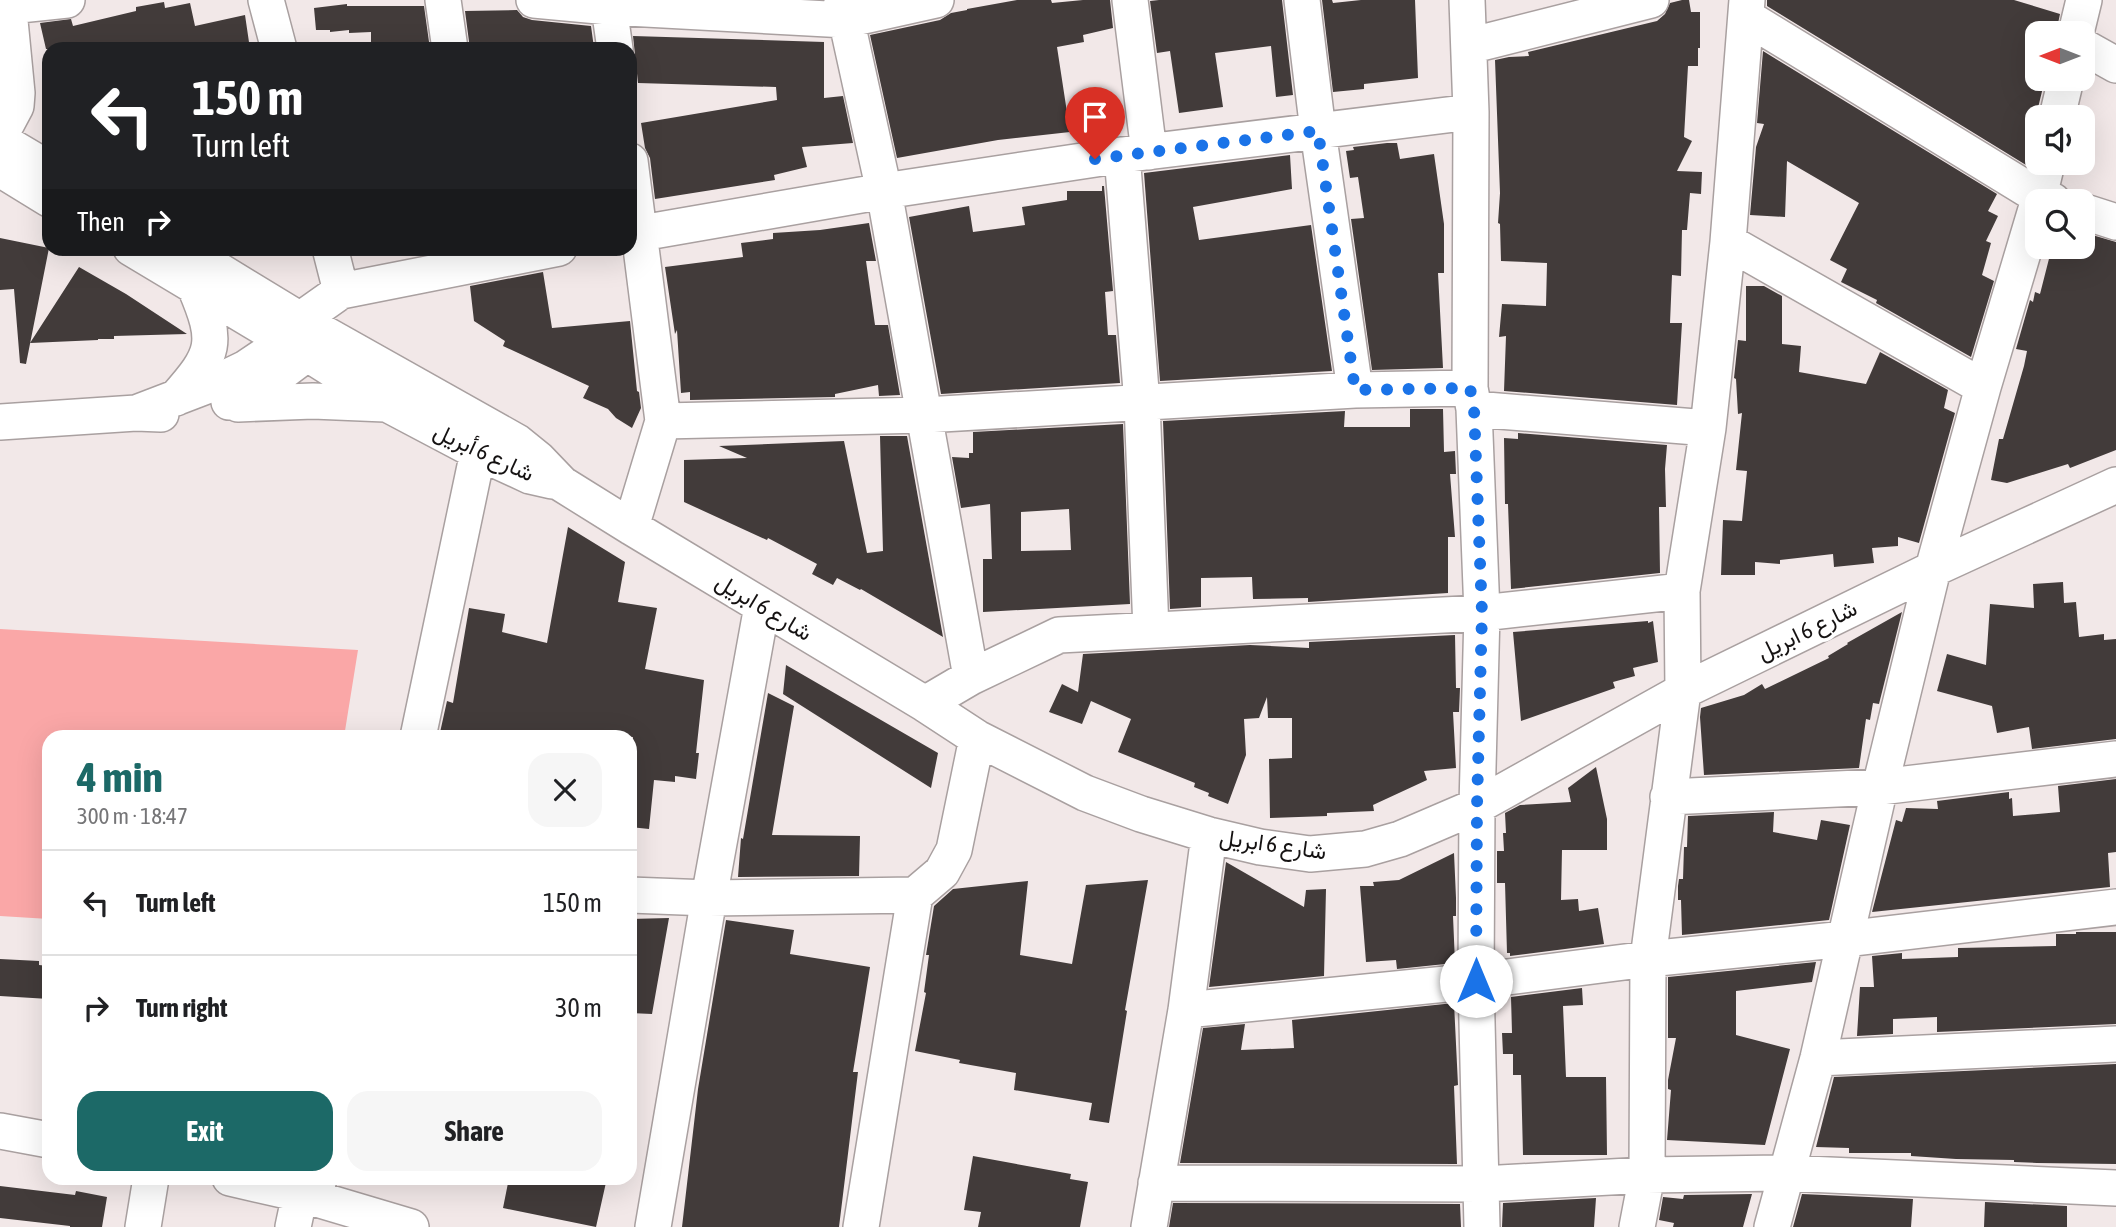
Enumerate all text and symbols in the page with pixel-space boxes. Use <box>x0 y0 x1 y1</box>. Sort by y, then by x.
north arrow <box>2025 21 2095 91</box>
map controls <box>2025 21 2095 259</box>
text: 150 m <box>192 69 303 125</box>
icon: left <box>77 70 168 161</box>
pin <box>1065 87 1125 159</box>
icon: arrive <box>1076 98 1114 136</box>
button: sound <box>2025 105 2095 175</box>
text: Turn left <box>192 127 290 164</box>
button: search <box>2025 189 2095 259</box>
icon: right <box>139 203 177 241</box>
text: Then <box>77 207 125 237</box>
street label: شارع 6 أبريل <box>428 417 538 489</box>
street label: شارع 6 ابريل <box>710 568 817 648</box>
street label: شارع 6 ابريل <box>1753 595 1862 668</box>
text: 4 min <box>77 753 163 801</box>
button: close <box>528 753 602 827</box>
text: 300 m · 18:47 <box>77 803 188 829</box>
street label: شارع 6 ابريل <box>1217 824 1328 867</box>
icon: left <box>77 884 115 922</box>
text: Turn left <box>136 888 216 918</box>
text: 150 m <box>543 888 602 918</box>
position arrow <box>1439 944 1513 1018</box>
icon: right <box>77 989 115 1027</box>
text: Turn right <box>136 993 227 1023</box>
text: 30 m <box>555 993 602 1023</box>
button: Exit <box>77 1091 333 1171</box>
button: Share <box>347 1091 602 1171</box>

